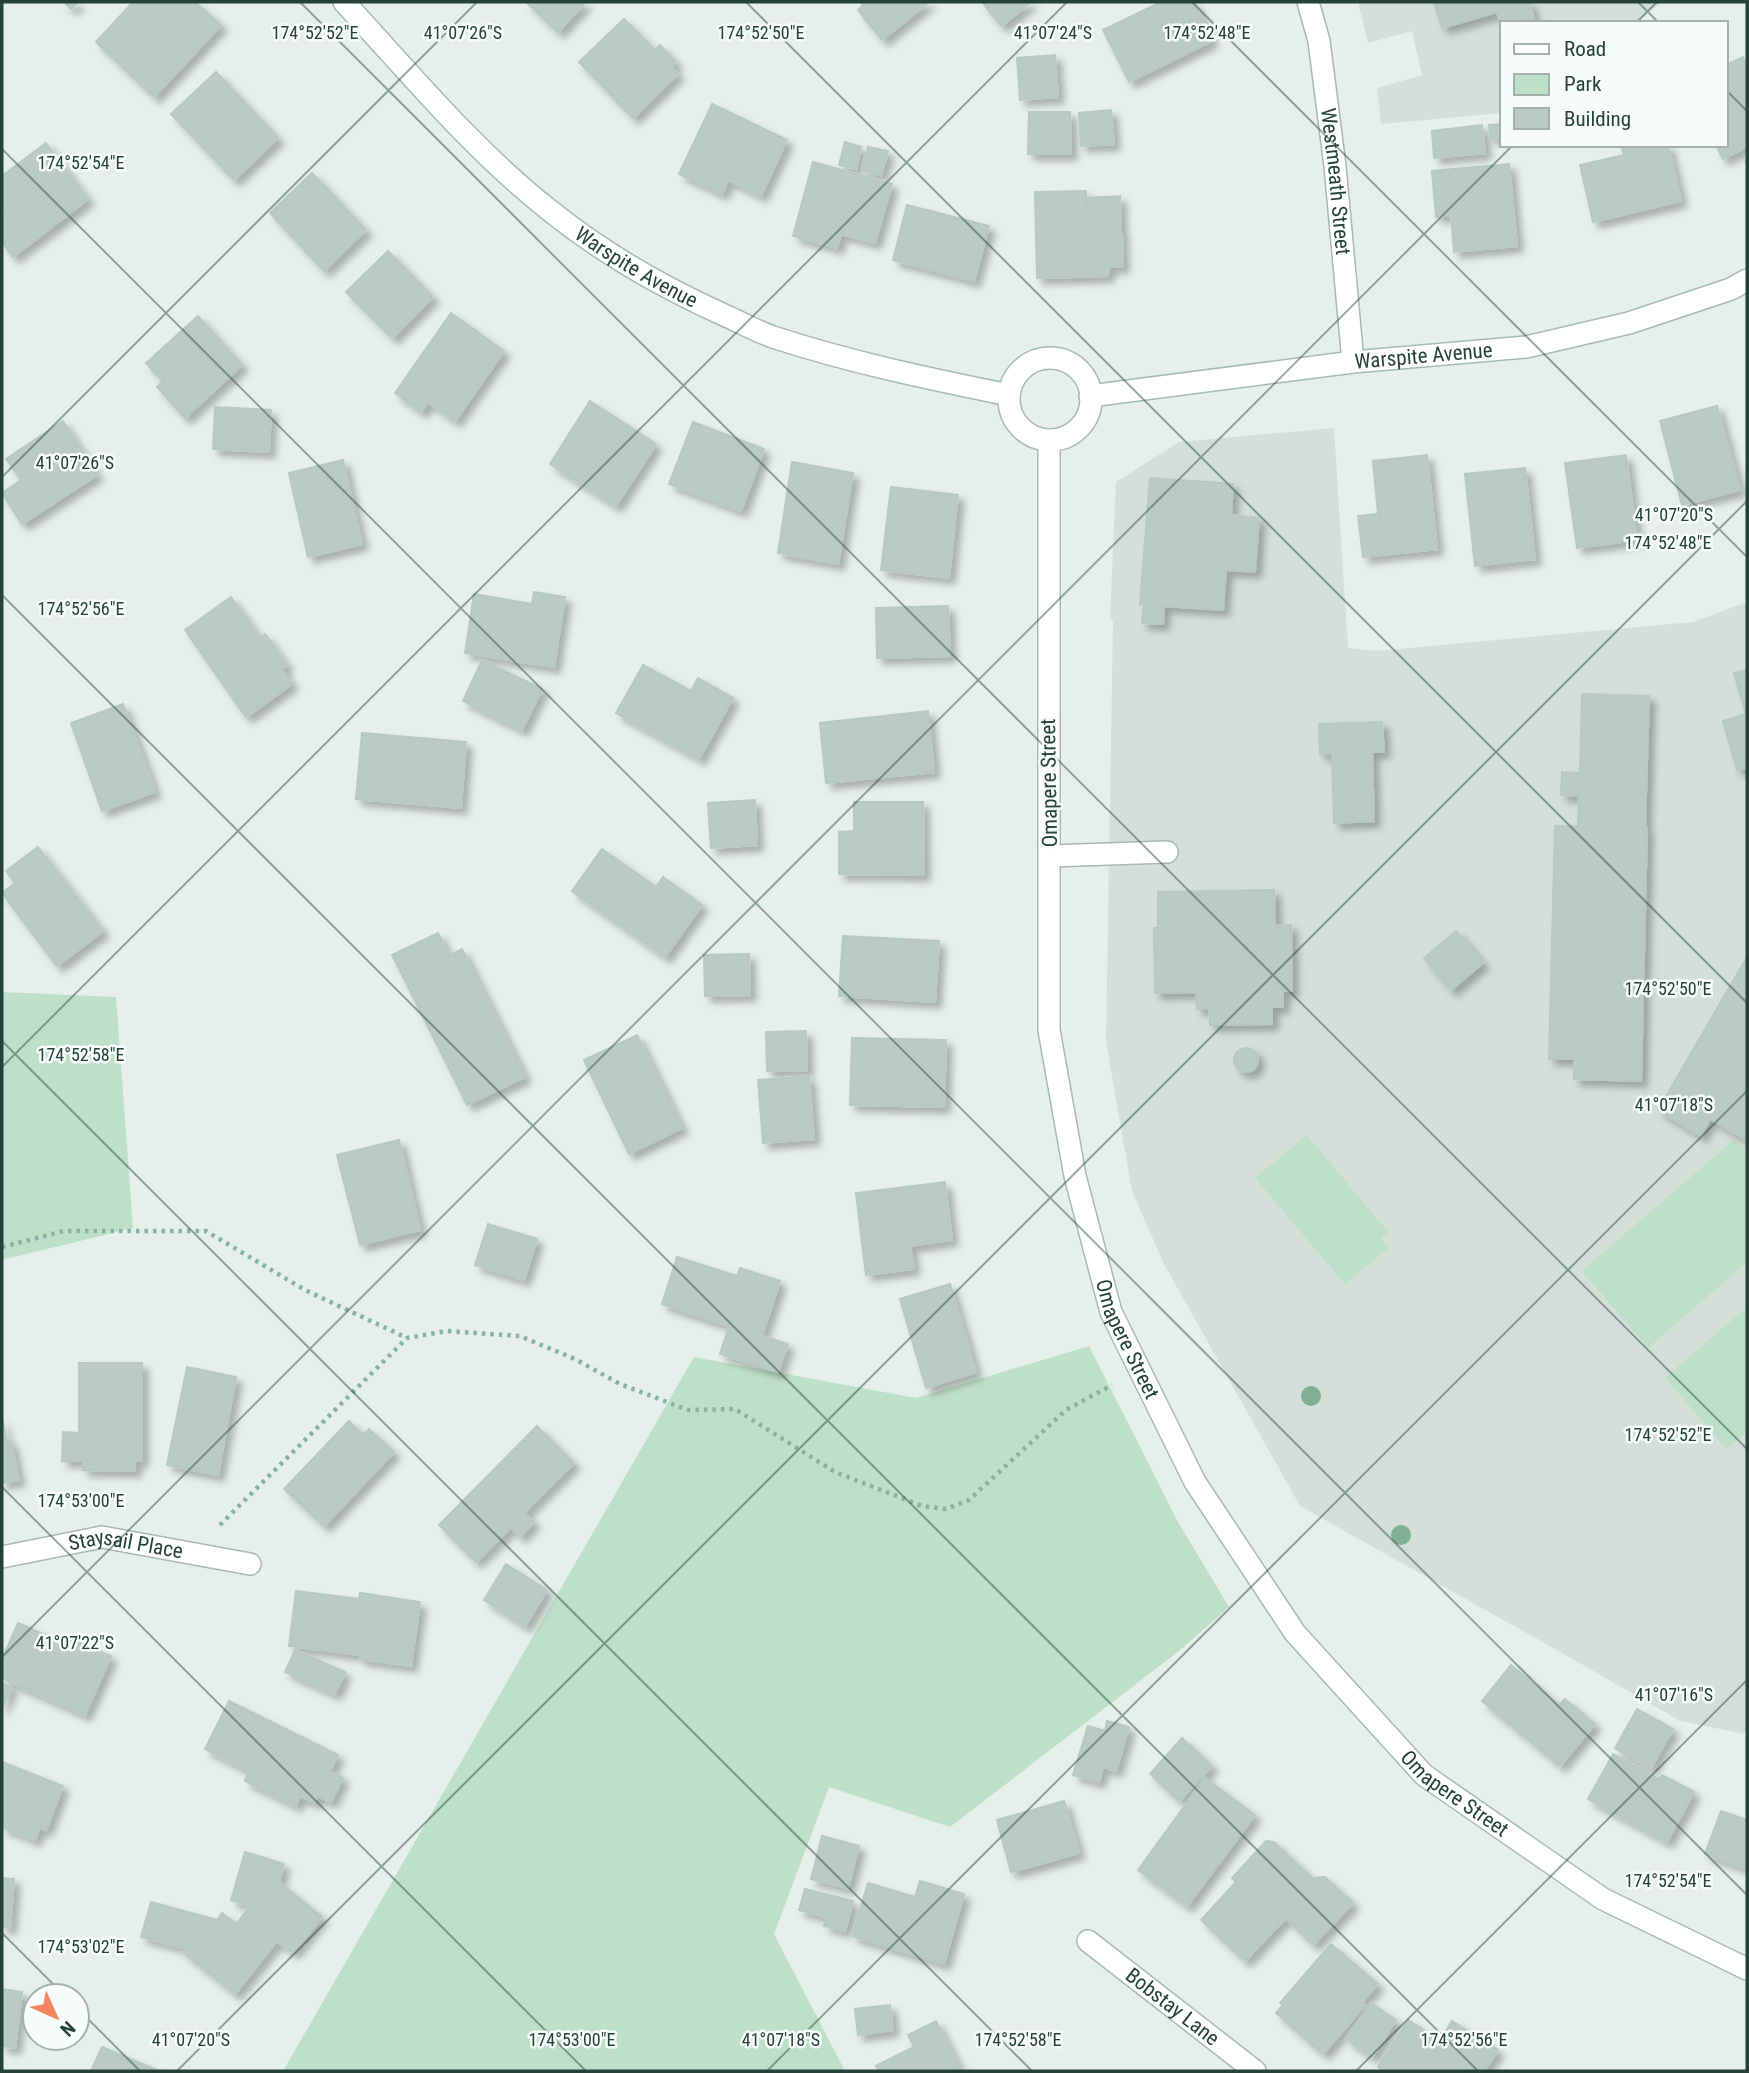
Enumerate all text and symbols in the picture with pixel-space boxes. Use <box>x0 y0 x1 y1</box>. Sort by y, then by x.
legend <box>1500 21 1728 147</box>
text: 174°52'52"E <box>272 22 358 43</box>
text: 41°07'26"S <box>424 22 502 43</box>
text: 174°52'50"E <box>718 22 804 43</box>
text: 41°07'24"S <box>1014 22 1092 43</box>
text: 174°52'48"E <box>1164 22 1250 43</box>
text: Road <box>1564 37 1606 61</box>
text: Park <box>1564 72 1602 96</box>
street label: Westmeath Street <box>1316 107 1355 256</box>
text: Building <box>1564 107 1631 131</box>
text: 174°52'54"E <box>38 152 124 173</box>
street label: Warspite Avenue <box>570 222 702 313</box>
street label: Warspite Avenue <box>1354 338 1494 374</box>
text: 41°07'26"S <box>36 452 114 473</box>
text: 41°07'20"S <box>1635 504 1713 525</box>
text: 174°52'48"E <box>1625 532 1711 553</box>
text: 174°52'56"E <box>38 598 124 619</box>
street label: Omapere Street <box>1036 718 1062 848</box>
text: 174°52'50"E <box>1625 978 1711 999</box>
text: 174°52'58"E <box>38 1044 124 1065</box>
text: 41°07'18"S <box>1635 1094 1713 1115</box>
street label: Omapere Street <box>1091 1277 1164 1403</box>
text: 174°52'52"E <box>1625 1424 1711 1445</box>
text: 174°53'00"E <box>38 1490 124 1511</box>
street label: Staysail Place <box>66 1525 185 1564</box>
text: 41°07'22"S <box>36 1632 114 1653</box>
text: 41°07'16"S <box>1635 1684 1713 1705</box>
street label: Omapere Street <box>1396 1745 1513 1842</box>
text: 174°52'54"E <box>1625 1870 1711 1891</box>
text: 174°53'02"E <box>38 1936 124 1957</box>
street label: Bobstay Lane <box>1121 1963 1224 2051</box>
north arrow <box>21 1982 91 2052</box>
text: N <box>55 2016 80 2041</box>
text: 41°07'20"S <box>152 2029 230 2050</box>
text: 174°53'00"E <box>529 2029 615 2050</box>
text: 41°07'18"S <box>742 2029 820 2050</box>
text: 174°52'58"E <box>975 2029 1061 2050</box>
text: 174°52'56"E <box>1421 2029 1507 2050</box>

